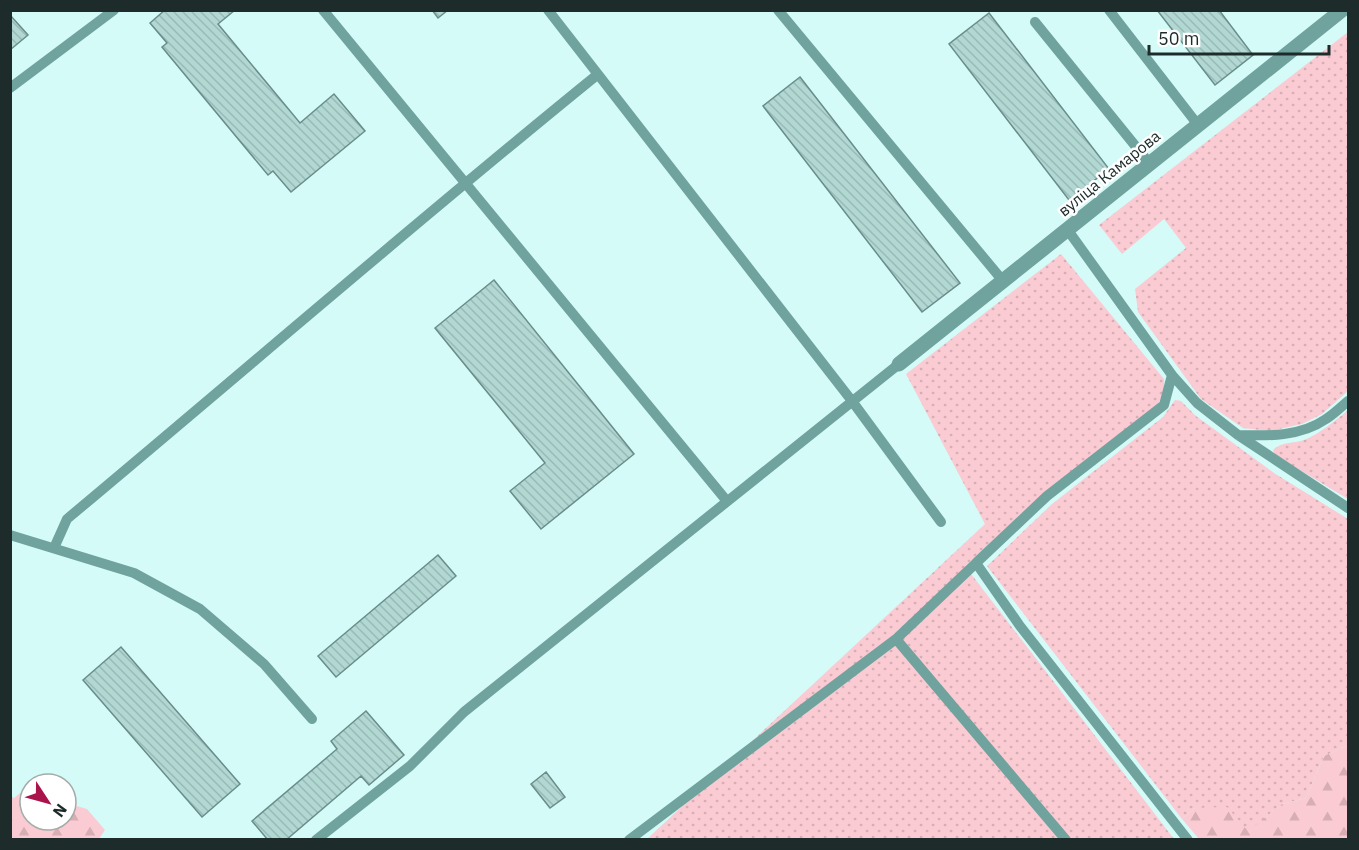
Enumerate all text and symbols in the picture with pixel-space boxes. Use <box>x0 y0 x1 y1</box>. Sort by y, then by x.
scale bar <box>1149 18 1329 56</box>
text: 50 m <box>1158 27 1200 50</box>
street label: вуліца Камарова <box>1054 125 1165 220</box>
north arrow <box>18 772 78 832</box>
text: N <box>49 800 72 821</box>

